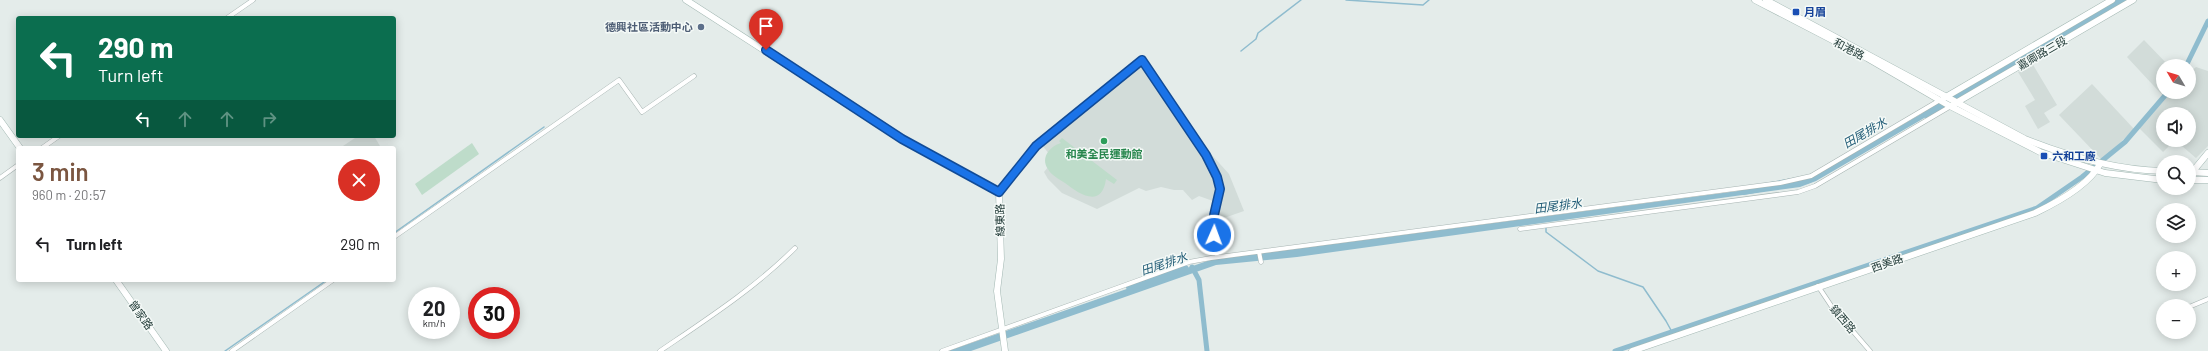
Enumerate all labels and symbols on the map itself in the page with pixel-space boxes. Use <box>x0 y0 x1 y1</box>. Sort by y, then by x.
place label: 月眉 <box>1804 5 1826 18</box>
marker: 月眉 <box>1791 7 1801 17</box>
pin <box>749 9 783 50</box>
place label: 德興社區活動中心 <box>605 20 693 33</box>
marker: 德興社區活動中心 <box>696 22 706 32</box>
street label: 嘉卿路三段 <box>2015 33 2069 72</box>
street label: 和港路 <box>1832 35 1867 62</box>
north arrow <box>2156 59 2196 99</box>
water label: 田尾排水 <box>1840 114 1890 150</box>
marker: 和美全民運動館 <box>1099 136 1109 146</box>
place label: 和美全民運動館 <box>1066 147 1143 160</box>
place label: 六和工廠 <box>2052 149 2096 162</box>
marker: 六和工廠 <box>2039 151 2049 161</box>
water label: 田尾排水 <box>1533 195 1584 215</box>
street label: 線東路 <box>993 203 1006 237</box>
position arrow <box>1193 214 1235 256</box>
water label: 田尾排水 <box>1139 249 1190 277</box>
street label: 西美路 <box>1869 251 1905 274</box>
speed limit sign: 30 <box>468 287 520 339</box>
street label: 曾家路 <box>127 297 156 332</box>
street label: 鎮西路 <box>1828 302 1859 335</box>

